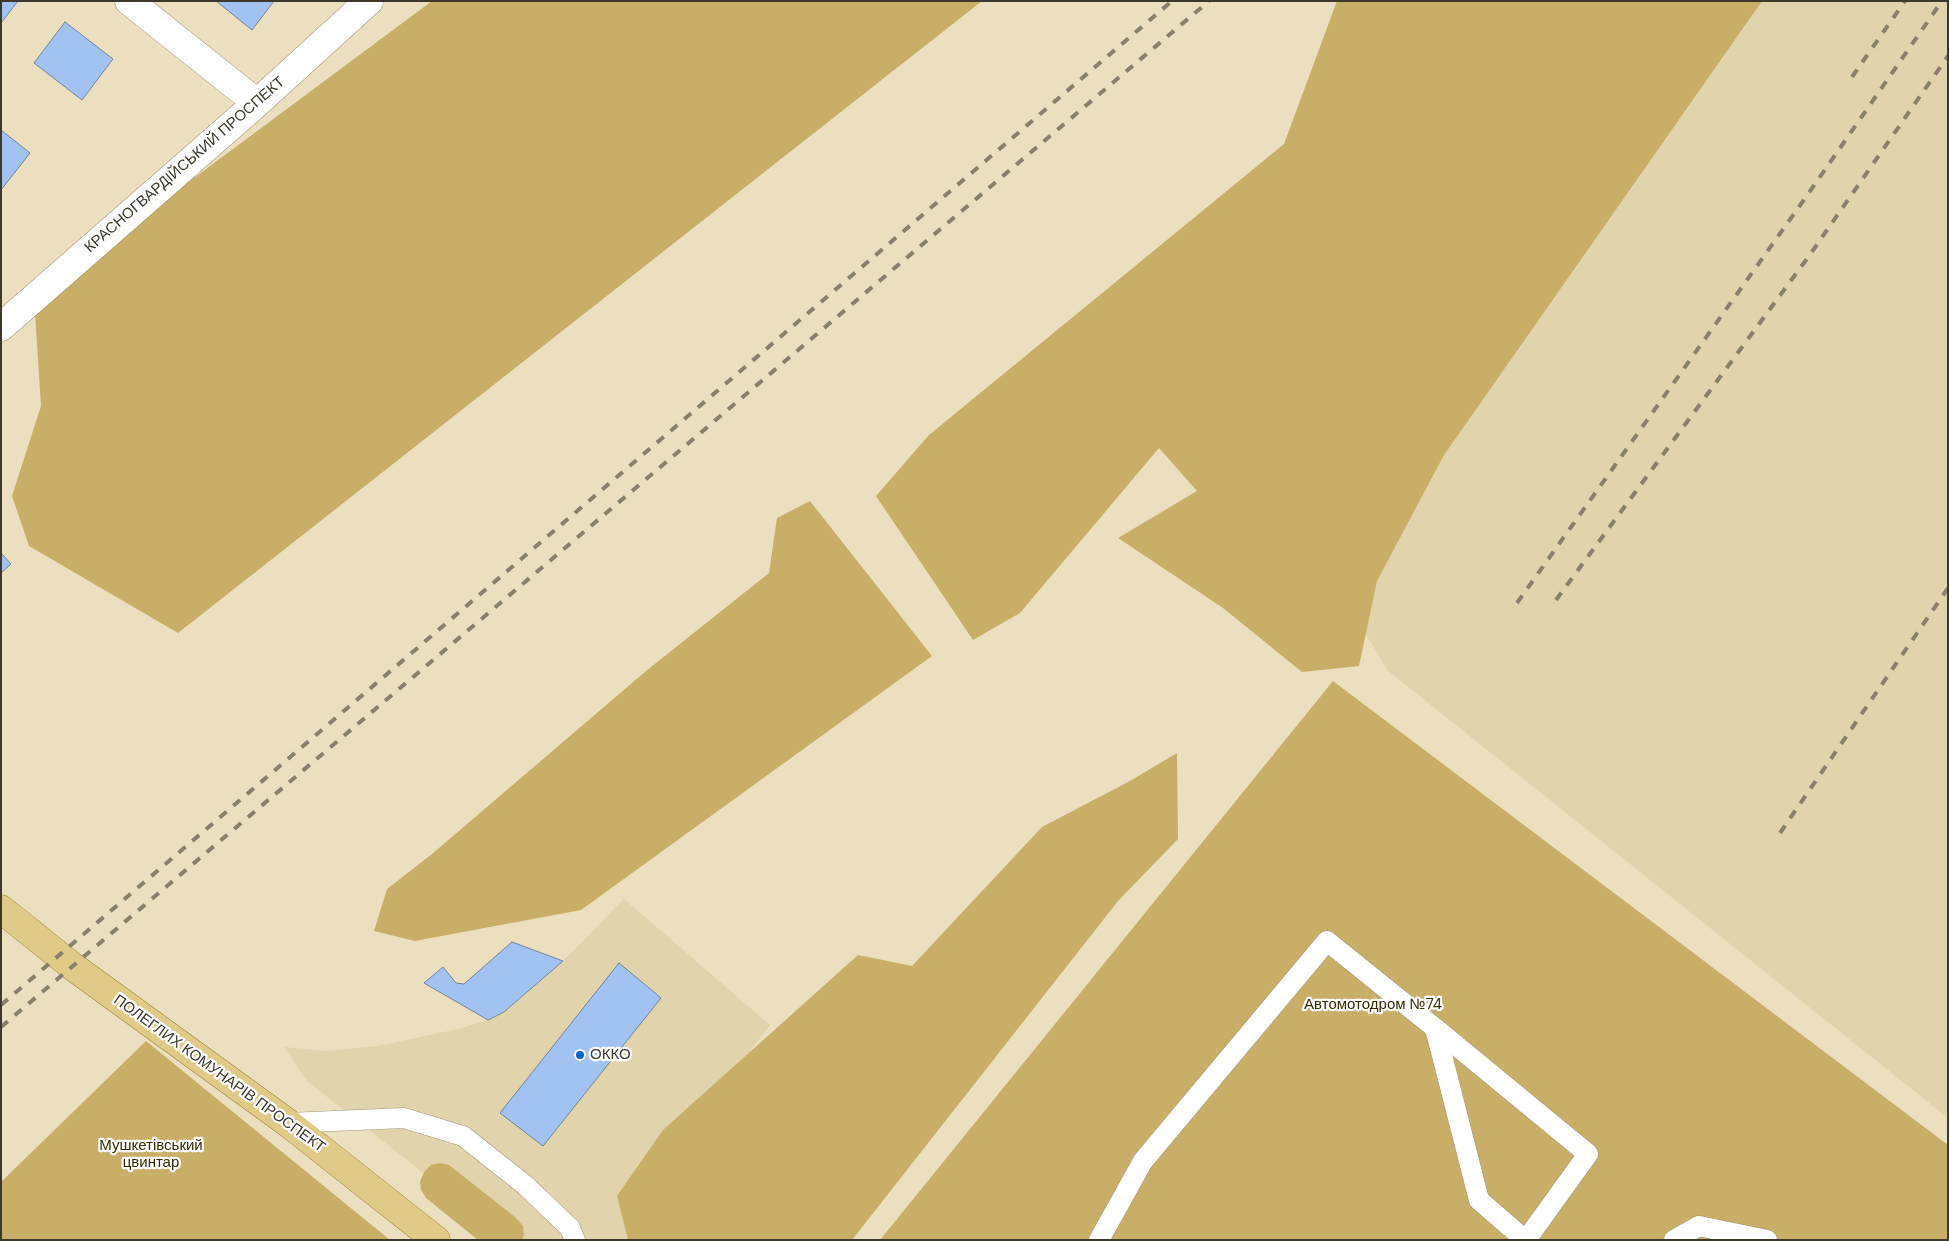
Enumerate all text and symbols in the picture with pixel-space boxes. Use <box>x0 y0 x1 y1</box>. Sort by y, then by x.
street label: КРАСНОГВАРДІЙСЬКИЙ ПРОСПЕКТ <box>81 73 289 257</box>
street label: ПОЛЕГЛИХ КОМУНАРІВ ПРОСПЕКТ <box>110 991 328 1157</box>
park label: Автомотодром №74 <box>1304 996 1442 1014</box>
place label: ОККО <box>590 1046 631 1064</box>
marker: ОККО <box>574 1049 586 1061</box>
park label: Мушкетівський цвинтар <box>99 1137 203 1172</box>

